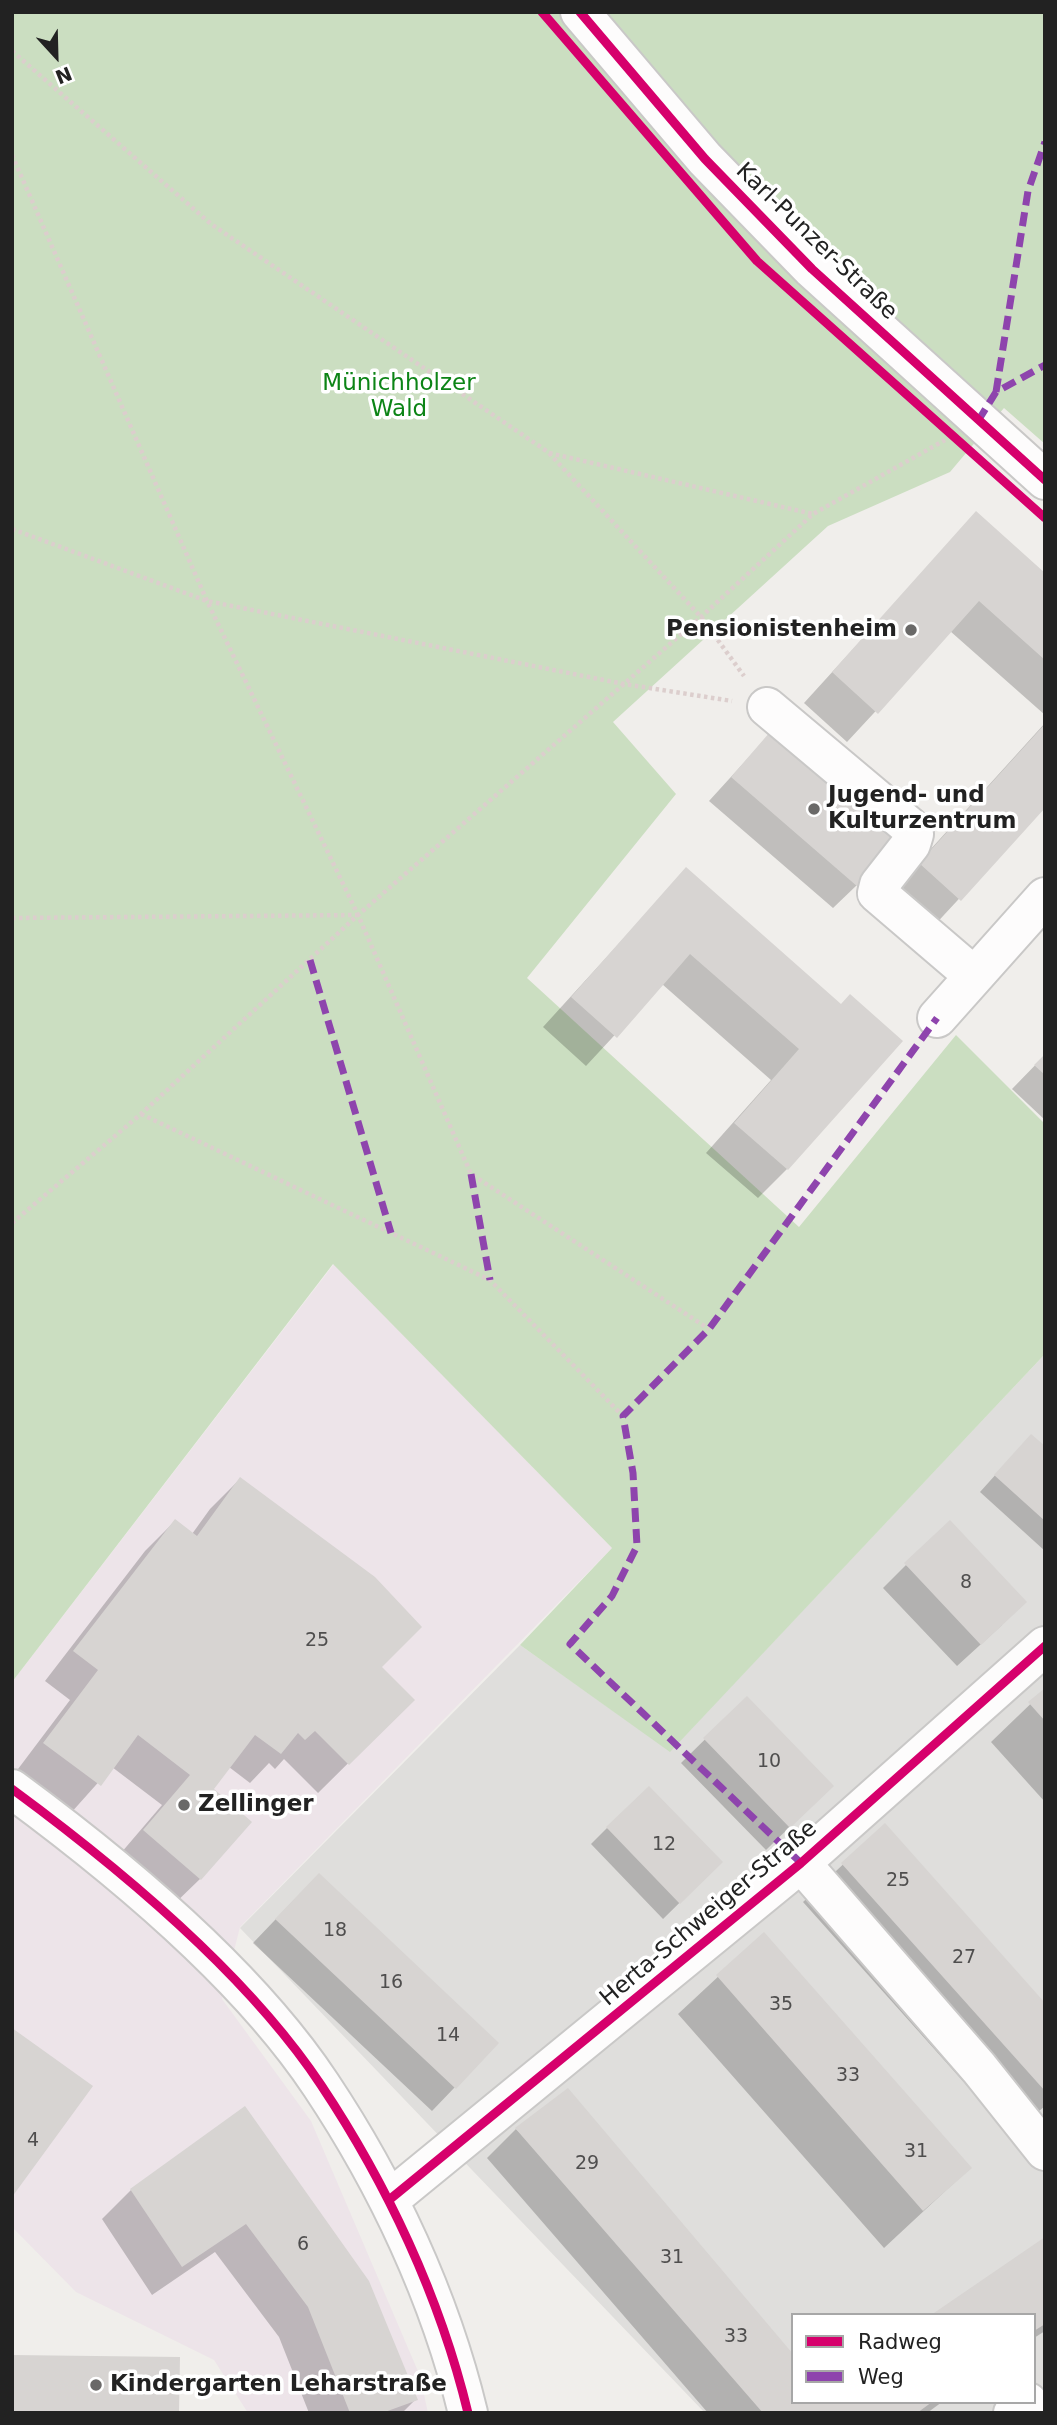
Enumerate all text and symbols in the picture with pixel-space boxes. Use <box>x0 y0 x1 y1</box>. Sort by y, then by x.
north arrow <box>21 21 91 91</box>
text: N <box>52 62 75 89</box>
street label: Karl-Punzer-Straße <box>729 158 903 326</box>
park label: Münichholzer Wald <box>322 370 476 424</box>
place label: Pensionistenheim <box>666 616 897 644</box>
marker: Pensionistenheim <box>903 622 919 638</box>
place label: Jugend- und Kulturzentrum <box>828 782 1016 836</box>
marker: Jugend- und Kulturzentrum <box>806 801 822 817</box>
house number: 8 <box>960 1572 972 1594</box>
house number: 25 <box>305 1630 329 1652</box>
house number: 10 <box>757 1751 781 1773</box>
place label: Zellinger <box>198 1791 314 1819</box>
marker: Zellinger <box>176 1797 192 1813</box>
street label: Herta-Schweiger-Straße <box>595 1815 823 2013</box>
house number: 12 <box>652 1834 676 1856</box>
house number: 25 <box>886 1870 910 1892</box>
house number: 18 <box>323 1920 347 1942</box>
house number: 27 <box>952 1947 976 1969</box>
house number: 16 <box>379 1972 403 1994</box>
house number: 35 <box>769 1994 793 2016</box>
house number: 14 <box>436 2025 460 2047</box>
house number: 33 <box>836 2065 860 2087</box>
house number: 4 <box>27 2130 39 2152</box>
house number: 31 <box>904 2141 928 2163</box>
house number: 29 <box>575 2153 599 2175</box>
house number: 6 <box>297 2234 309 2256</box>
house number: 31 <box>660 2247 684 2269</box>
legend <box>791 2313 1036 2404</box>
house number: 33 <box>724 2326 748 2348</box>
text: Radweg <box>858 2330 942 2354</box>
text: Weg <box>858 2365 904 2389</box>
place label: Kindergarten Leharstraße <box>110 2371 447 2399</box>
marker: Kindergarten Leharstraße <box>88 2377 104 2393</box>

